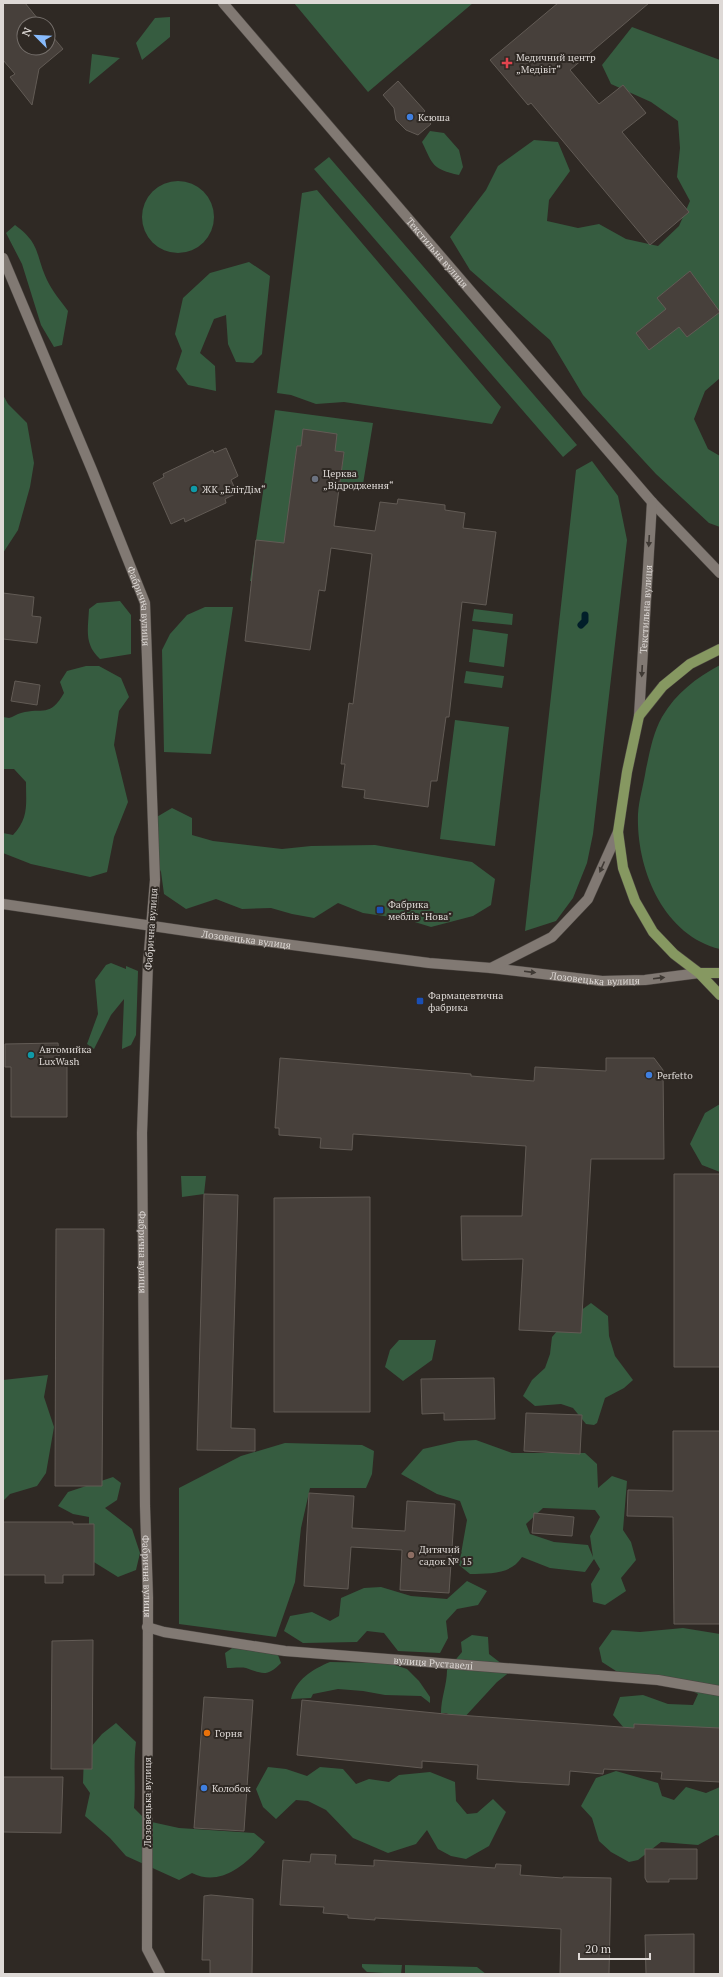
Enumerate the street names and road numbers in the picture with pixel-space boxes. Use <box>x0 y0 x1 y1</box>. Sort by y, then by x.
street label: Текстильна вулиця <box>404 215 471 290</box>
street label: Фабрична вулиця <box>124 564 153 646</box>
street label: Текстильна вулиця <box>636 565 655 654</box>
street label: Фабрична вулиця <box>142 887 160 971</box>
street label: Лозовецька вулиця <box>200 927 292 951</box>
street label: Лозовецька вулиця <box>549 968 640 988</box>
street label: Фабрична вулиця <box>136 1211 150 1294</box>
street label: Фабрична вулиця <box>139 1535 155 1618</box>
street label: вулиця Руставелі <box>393 1653 474 1672</box>
street label: Лозовецька вулиця <box>141 1757 154 1848</box>

